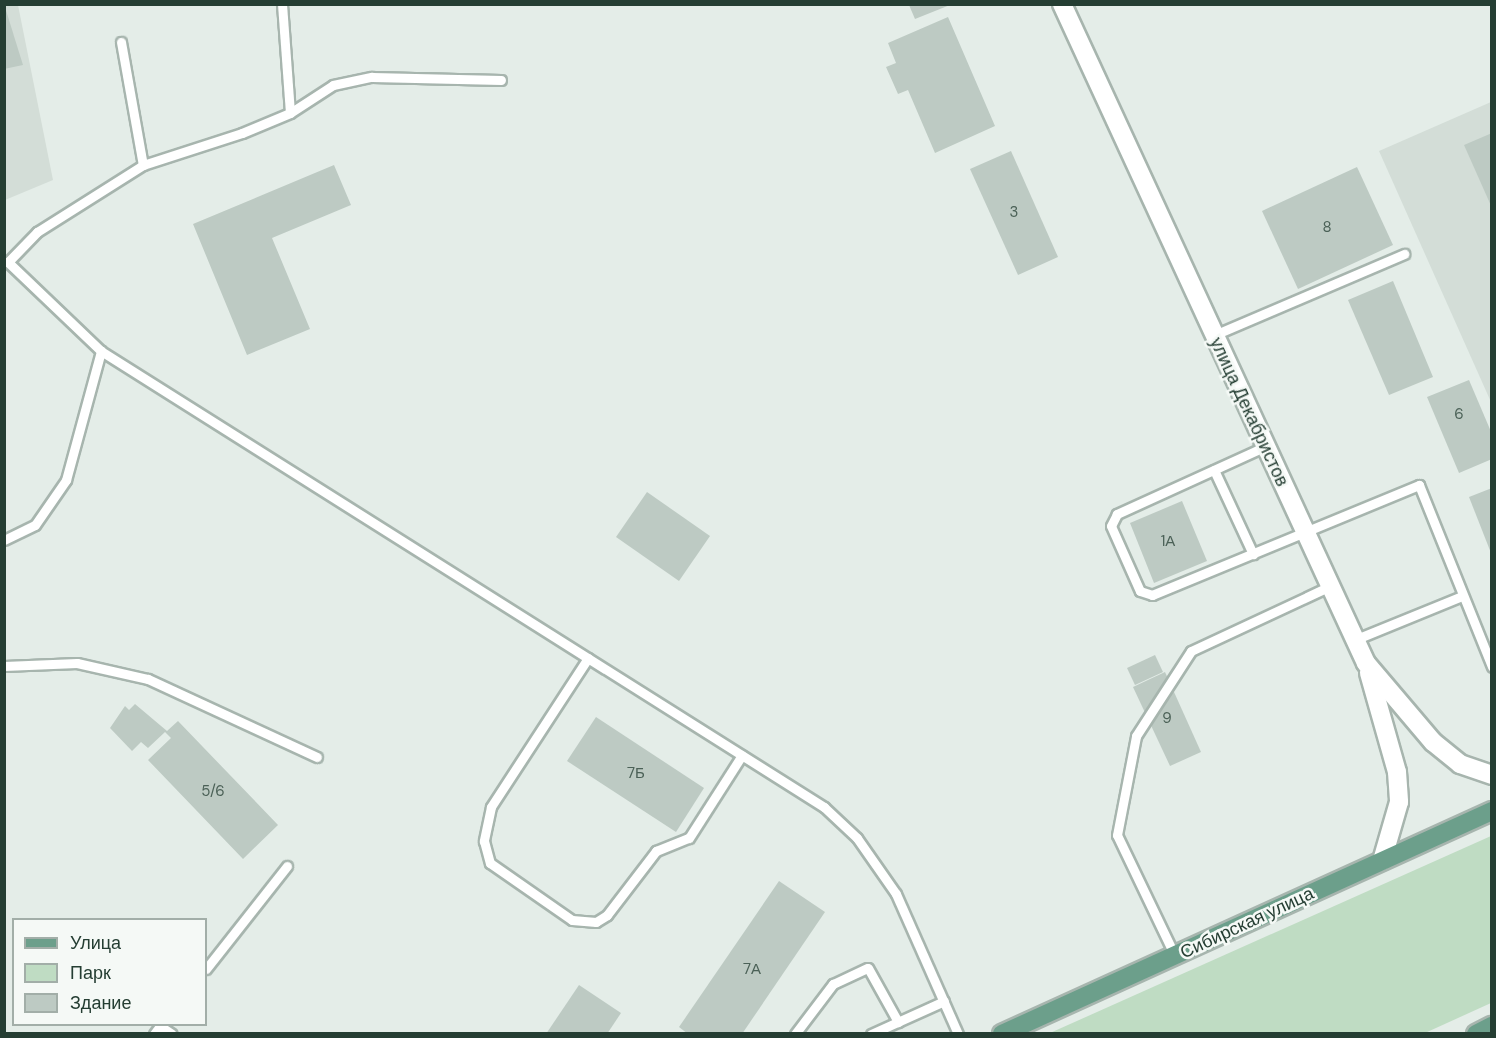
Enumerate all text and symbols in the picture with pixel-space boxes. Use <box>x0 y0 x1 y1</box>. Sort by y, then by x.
house number: 3 <box>1010 204 1018 222</box>
house number: 8 <box>1322 219 1332 237</box>
street label: улица Декабристов <box>1205 334 1293 490</box>
house number: 6 <box>1454 406 1464 424</box>
house number: 1А <box>1161 533 1175 551</box>
house number: 9 <box>1162 710 1172 728</box>
house number: 7Б <box>627 765 645 783</box>
house number: 5/6 <box>201 783 225 801</box>
street label: Сибирская улица <box>1177 883 1317 963</box>
legend <box>12 918 207 1026</box>
text: Улица <box>70 931 121 955</box>
text: Парк <box>70 961 111 985</box>
house number: 7А <box>743 961 761 979</box>
text: Здание <box>70 991 131 1015</box>

